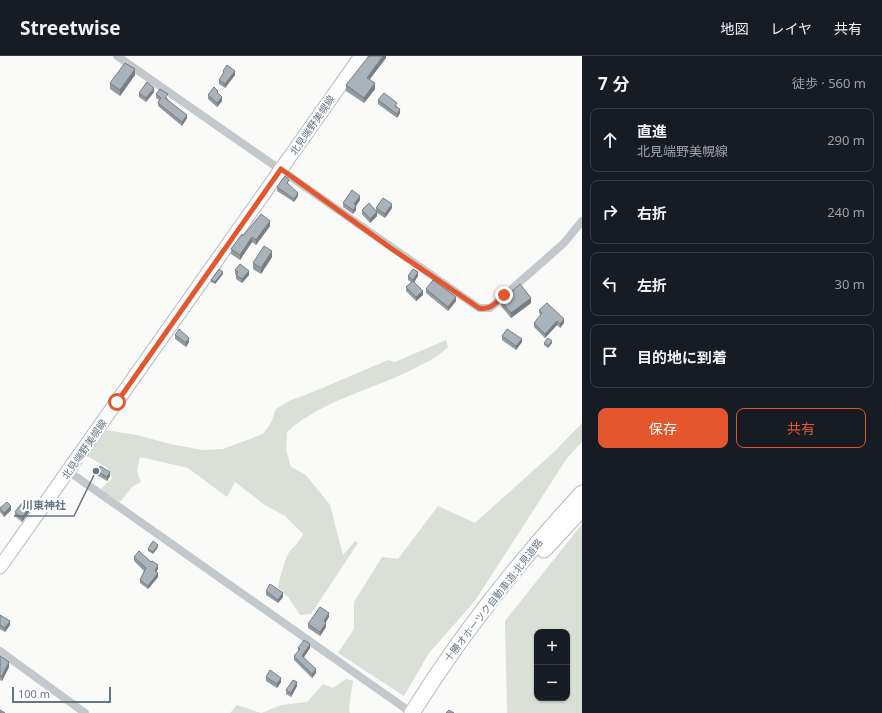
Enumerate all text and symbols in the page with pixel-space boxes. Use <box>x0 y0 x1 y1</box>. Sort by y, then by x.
text: Streetwise <box>20 15 121 41</box>
text: 地図 <box>720 19 748 38</box>
text: レイヤ <box>770 19 812 38</box>
text: 共有 <box>834 19 862 38</box>
text: 7 分 <box>598 72 629 95</box>
text: 徒歩 · 560 m <box>792 74 866 92</box>
street label: 北見端野美幌線 <box>286 92 338 158</box>
text: 直進 <box>637 121 667 141</box>
icon: ahead <box>599 129 621 151</box>
text: 290 m <box>827 131 865 149</box>
text: 北見端野美幌線 <box>637 142 728 160</box>
icon: right <box>599 201 621 223</box>
text: 右折 <box>637 203 667 223</box>
text: 240 m <box>827 203 865 221</box>
icon: left <box>599 273 621 295</box>
text: 左折 <box>637 275 667 295</box>
text: 30 m <box>835 275 865 293</box>
route end <box>495 286 513 304</box>
icon: arrive <box>599 345 621 367</box>
text: 目的地に到着 <box>637 347 727 367</box>
route start <box>108 393 126 411</box>
button: 保存 <box>598 408 728 448</box>
button: 共有 <box>736 408 866 448</box>
street label: 北見端野美幌線 <box>58 416 110 482</box>
callout: 川東神社 <box>14 493 74 516</box>
text: 川東神社 <box>22 497 66 512</box>
street label: 十勝オホーツク自動車道;北見道路 <box>441 536 545 664</box>
map controls <box>534 629 570 701</box>
button: + <box>534 629 570 665</box>
button: − <box>534 665 570 701</box>
scale bar <box>12 685 111 704</box>
text: 100 m <box>18 686 50 701</box>

